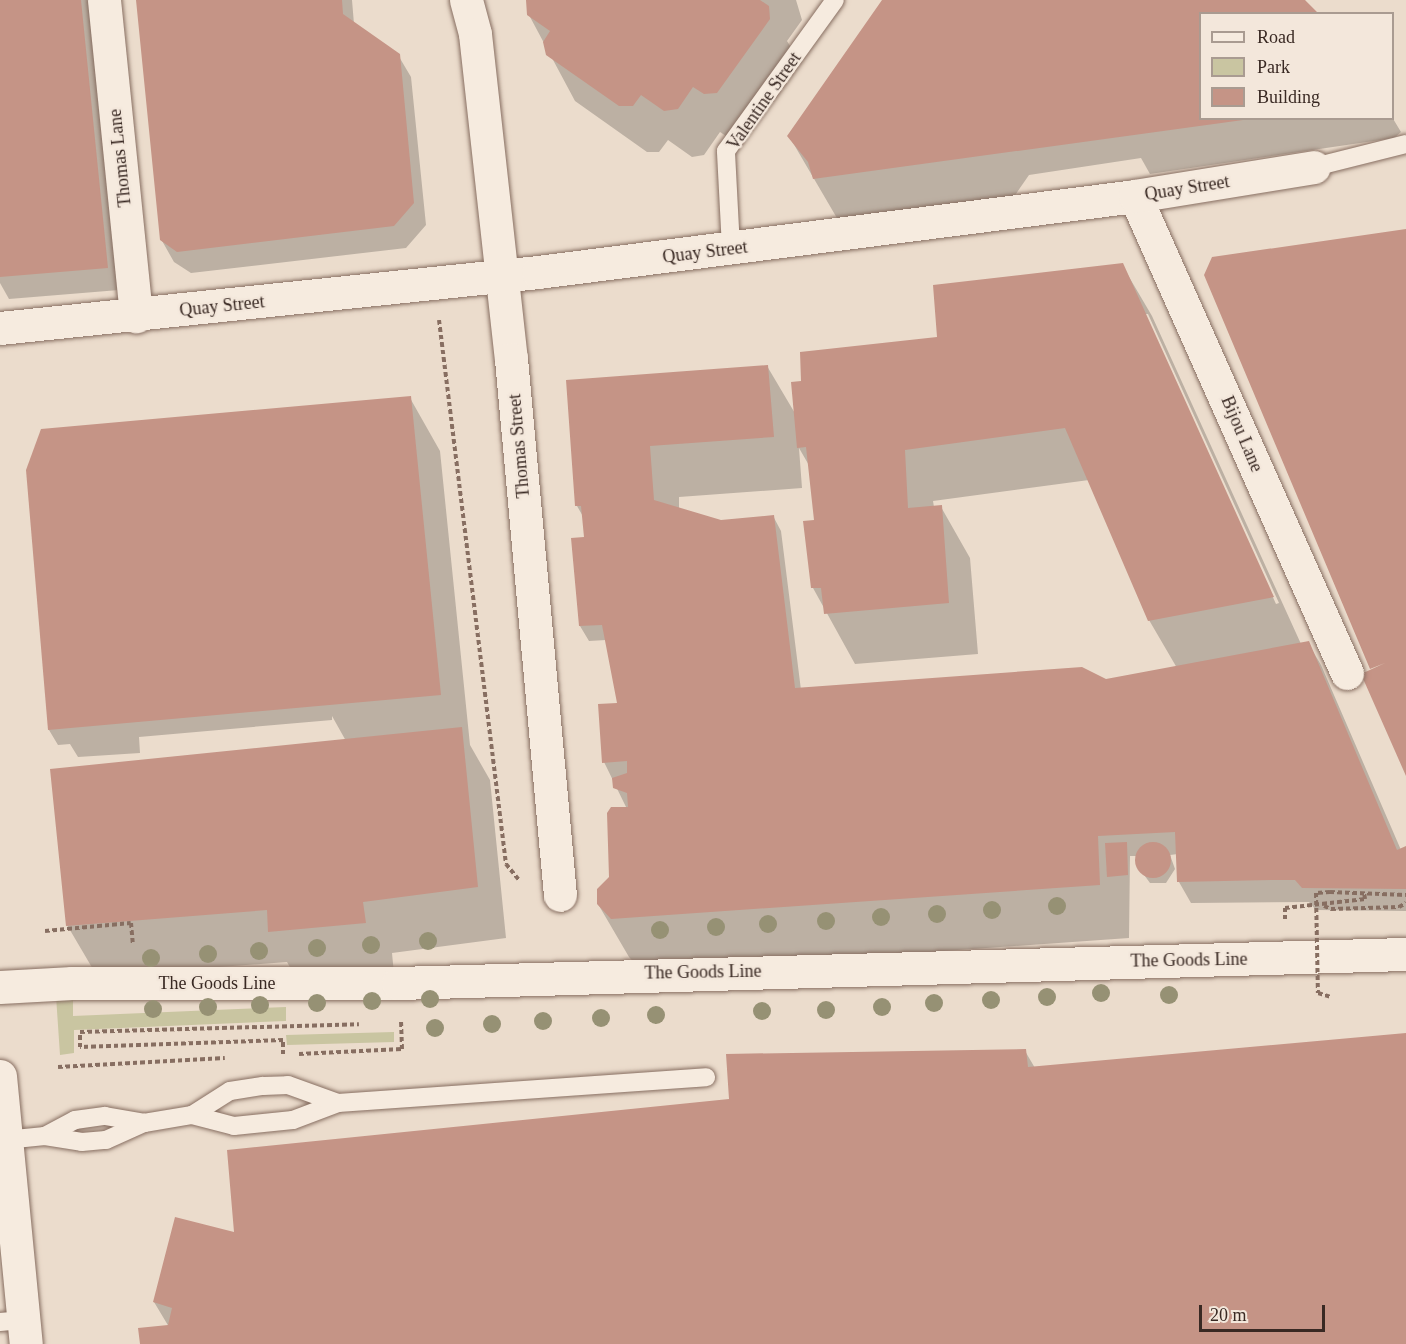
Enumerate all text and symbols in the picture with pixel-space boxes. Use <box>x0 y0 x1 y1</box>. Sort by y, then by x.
legend <box>1199 12 1394 120</box>
text: Road <box>1257 27 1295 47</box>
street label: Valentine Street <box>722 48 806 154</box>
text: Park <box>1257 57 1290 77</box>
text: Building <box>1257 87 1320 107</box>
street label: Thomas Lane <box>104 108 136 208</box>
street label: Quay Street <box>1143 171 1231 205</box>
street label: Quay Street <box>661 236 749 268</box>
street label: Quay Street <box>178 291 266 321</box>
street label: Thomas Street <box>504 393 534 499</box>
street label: Bijou Lane <box>1216 393 1268 475</box>
street label: The Goods Line <box>1130 948 1248 972</box>
street label: The Goods Line <box>644 960 762 984</box>
street label: The Goods Line <box>159 972 275 994</box>
scale bar <box>1202 1293 1328 1331</box>
text: 20 m <box>1210 1305 1247 1325</box>

